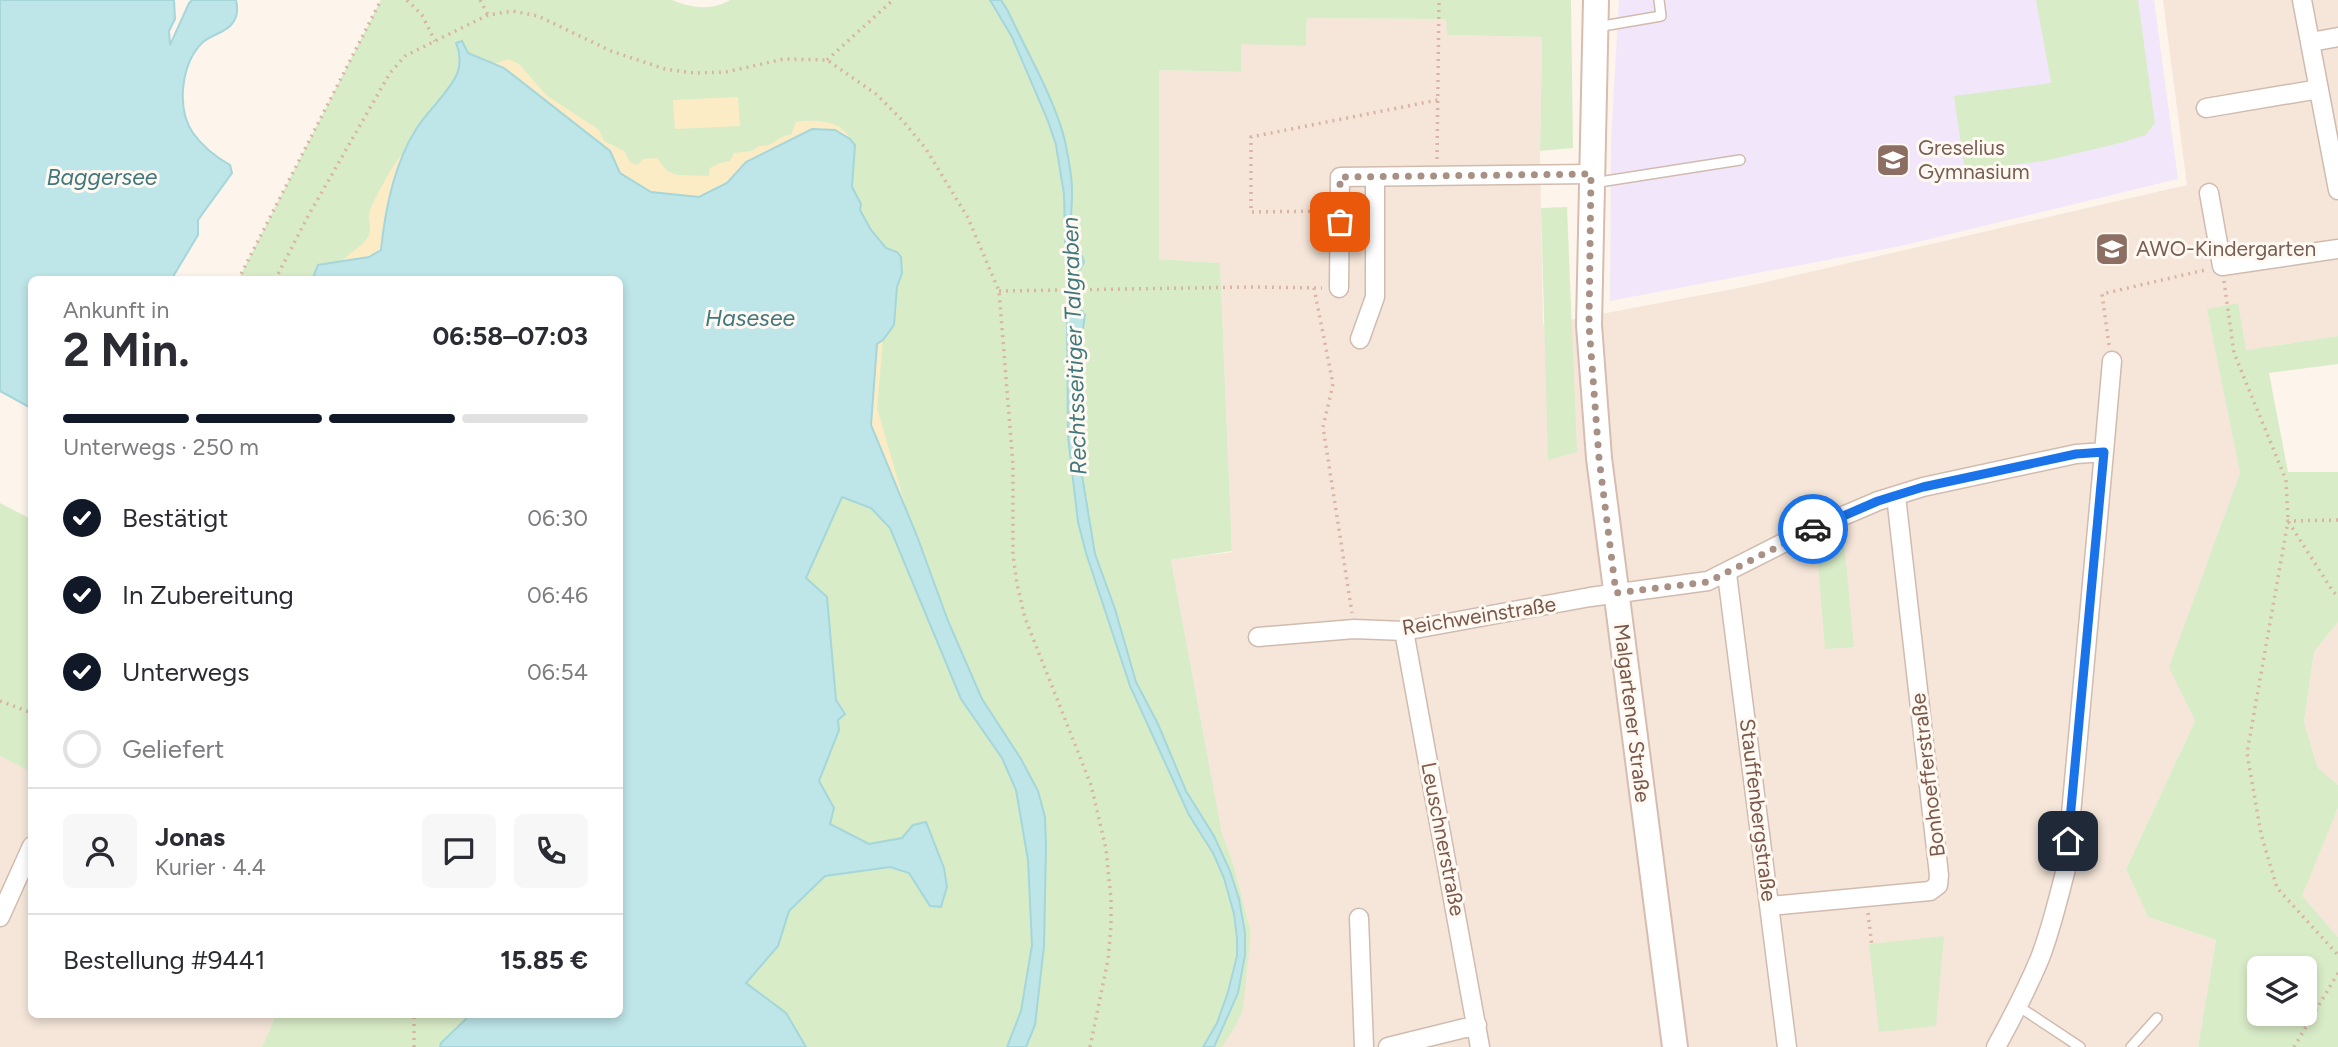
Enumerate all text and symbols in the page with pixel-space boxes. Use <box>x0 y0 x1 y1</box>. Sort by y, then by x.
place label: Greselius Gymnasium <box>1918 135 2030 184</box>
school or university icon: Greselius Gymnasium <box>1874 141 1912 179</box>
water label: Baggersee <box>47 163 158 191</box>
pin <box>1310 192 1370 252</box>
icon: bag <box>1321 203 1359 241</box>
water label: Rechtsseitiger Talgraben <box>1055 216 1092 476</box>
school or university icon: AWO-Kindergarten <box>2093 230 2131 268</box>
place label: AWO-Kindergarten <box>2136 236 2316 261</box>
text: Ankunft in <box>63 296 169 324</box>
water label: Hasesee <box>705 304 795 332</box>
text: 06:58–07:03 <box>432 320 588 352</box>
text: 2 Min. <box>63 322 190 378</box>
text: Unterwegs · 250 m <box>63 433 259 461</box>
courier <box>1778 494 1848 564</box>
icon: check <box>63 499 101 537</box>
text: Bestätigt <box>122 502 228 534</box>
text: 06:30 <box>527 504 588 532</box>
icon: car <box>1794 510 1832 548</box>
icon: check <box>63 576 101 614</box>
text: In Zubereitung <box>122 579 294 611</box>
text: 06:46 <box>527 581 588 609</box>
street label: Reichweinstraße <box>1400 591 1558 640</box>
street label: Malgartener Straße <box>1609 622 1656 804</box>
icon: check <box>63 653 101 691</box>
text: Unterwegs <box>122 656 249 688</box>
text: 06:54 <box>527 658 588 686</box>
street label: Bonhoefferstraße <box>1905 692 1950 858</box>
street label: Stauffenbergstraße <box>1735 717 1782 903</box>
text: Geliefert <box>122 733 224 765</box>
street label: Leuschnerstraße <box>1416 760 1471 918</box>
pin <box>2038 811 2098 871</box>
button: person <box>63 814 137 888</box>
button: chat <box>422 814 496 888</box>
button: phone <box>514 814 588 888</box>
text: Jonas <box>155 821 225 853</box>
icon: home <box>2049 822 2087 860</box>
text: Kurier · 4.4 <box>155 853 266 881</box>
text: Bestellung #9441 <box>63 944 265 976</box>
text: 15.85 € <box>500 944 588 976</box>
map controls <box>2247 956 2317 1026</box>
button: layers <box>2247 956 2317 1026</box>

